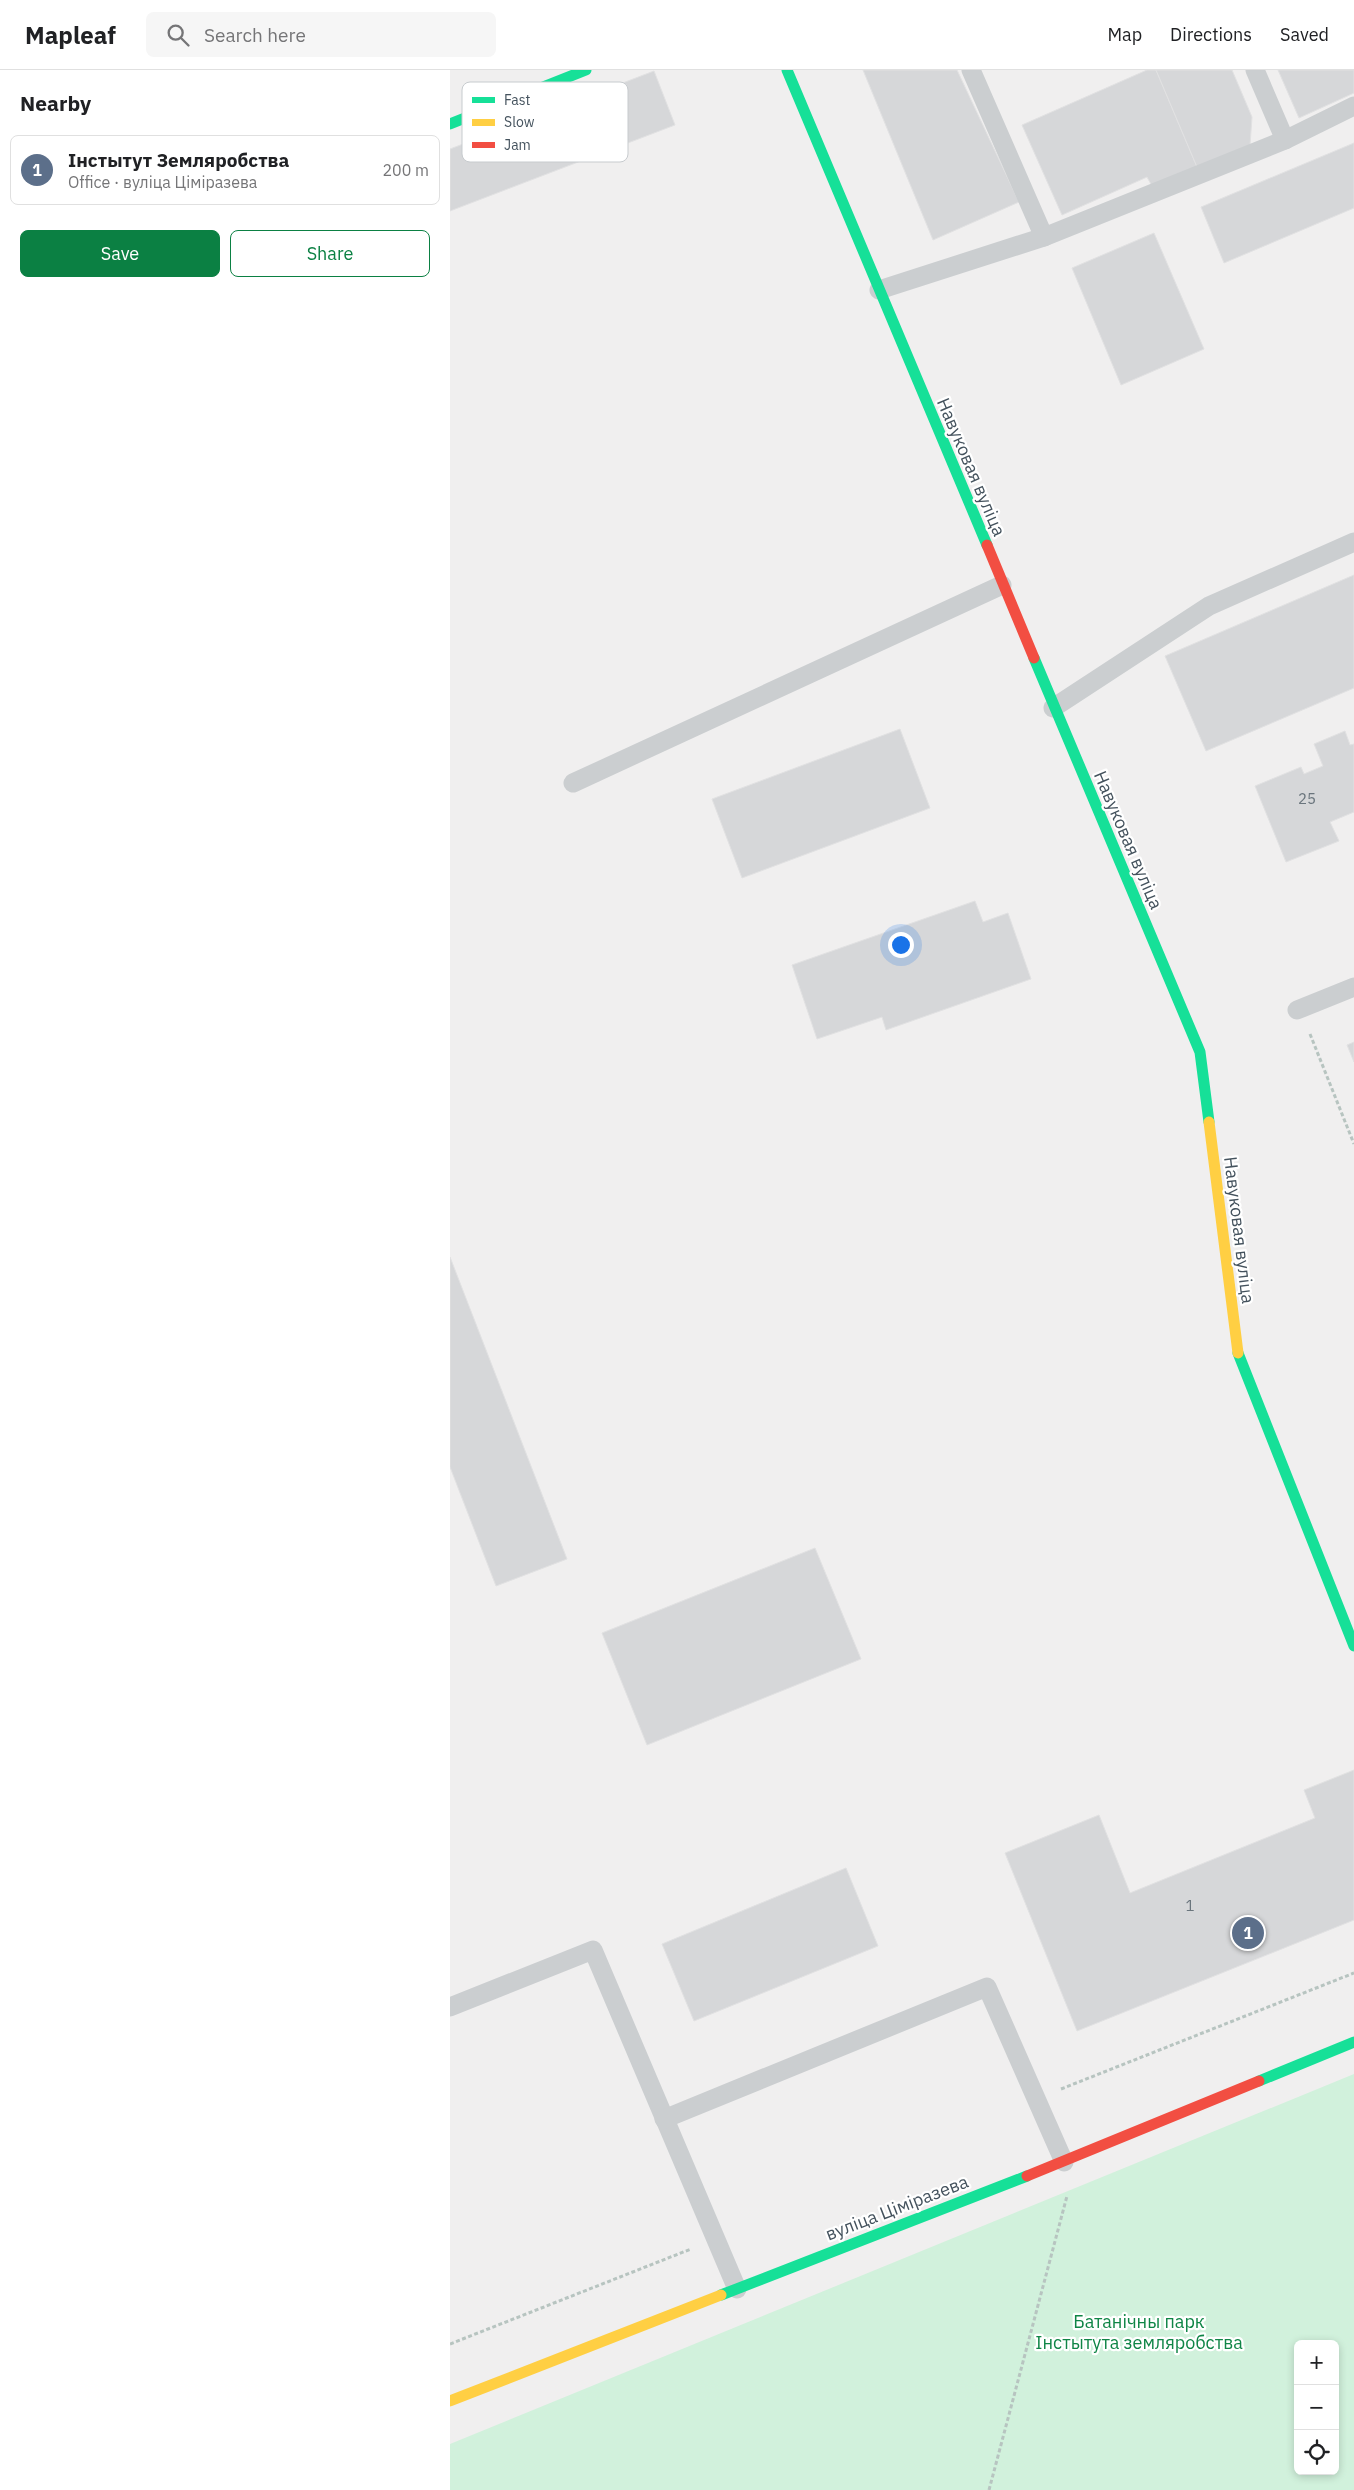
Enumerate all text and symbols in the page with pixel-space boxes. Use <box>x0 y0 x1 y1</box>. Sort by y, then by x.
search box <box>146 12 496 57</box>
text: Mapleaf <box>25 19 116 51</box>
icon: search <box>164 21 192 49</box>
text: Search here <box>204 23 306 47</box>
text: Map <box>1107 23 1142 46</box>
text: Directions <box>1170 23 1252 46</box>
text: Saved <box>1280 23 1329 46</box>
legend <box>462 82 628 162</box>
text: Nearby <box>20 89 91 117</box>
text: Fast <box>504 91 530 109</box>
text: Slow <box>504 113 535 131</box>
text: Jam <box>504 136 531 154</box>
text: Інстытут Земляробства <box>68 148 289 172</box>
text: 1 <box>32 160 42 180</box>
text: 200 m <box>382 160 429 180</box>
text: Office · вуліца Ціміразева <box>68 172 257 192</box>
button: Save <box>20 230 220 277</box>
button: Share <box>230 230 430 277</box>
street label: Навуковая вуліца <box>932 394 1011 540</box>
street label: Навуковая вуліца <box>1089 767 1168 913</box>
house number: 25 <box>1298 789 1316 808</box>
your location <box>888 932 914 958</box>
street label: Навуковая вуліца <box>1219 1155 1260 1305</box>
house number: 1 <box>1185 1896 1195 1915</box>
pin: 1 <box>1232 1914 1264 1952</box>
street label: вуліца Ціміразева <box>822 2170 972 2245</box>
park label: Батанічны парк Інстытута земляробства <box>1035 2310 1243 2354</box>
map controls <box>1294 2340 1339 2475</box>
button: + <box>1294 2340 1339 2385</box>
button: − <box>1294 2385 1339 2430</box>
button: locate <box>1294 2430 1339 2475</box>

